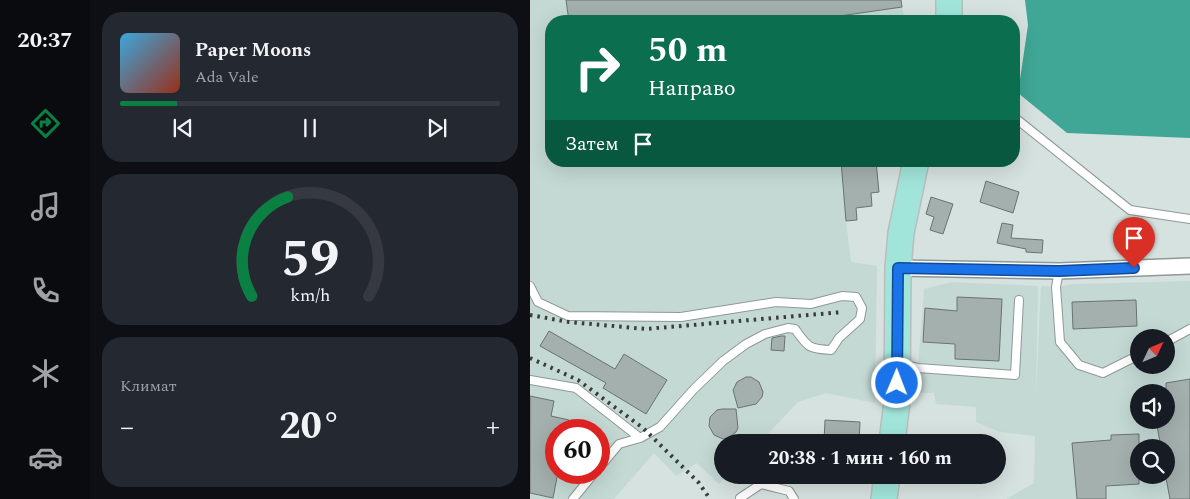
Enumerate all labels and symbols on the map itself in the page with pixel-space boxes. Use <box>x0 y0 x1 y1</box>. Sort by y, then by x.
pin <box>1113 217 1155 268</box>
north arrow <box>1130 329 1175 374</box>
position arrow <box>870 356 922 408</box>
speed limit sign: 60 <box>545 419 610 484</box>

